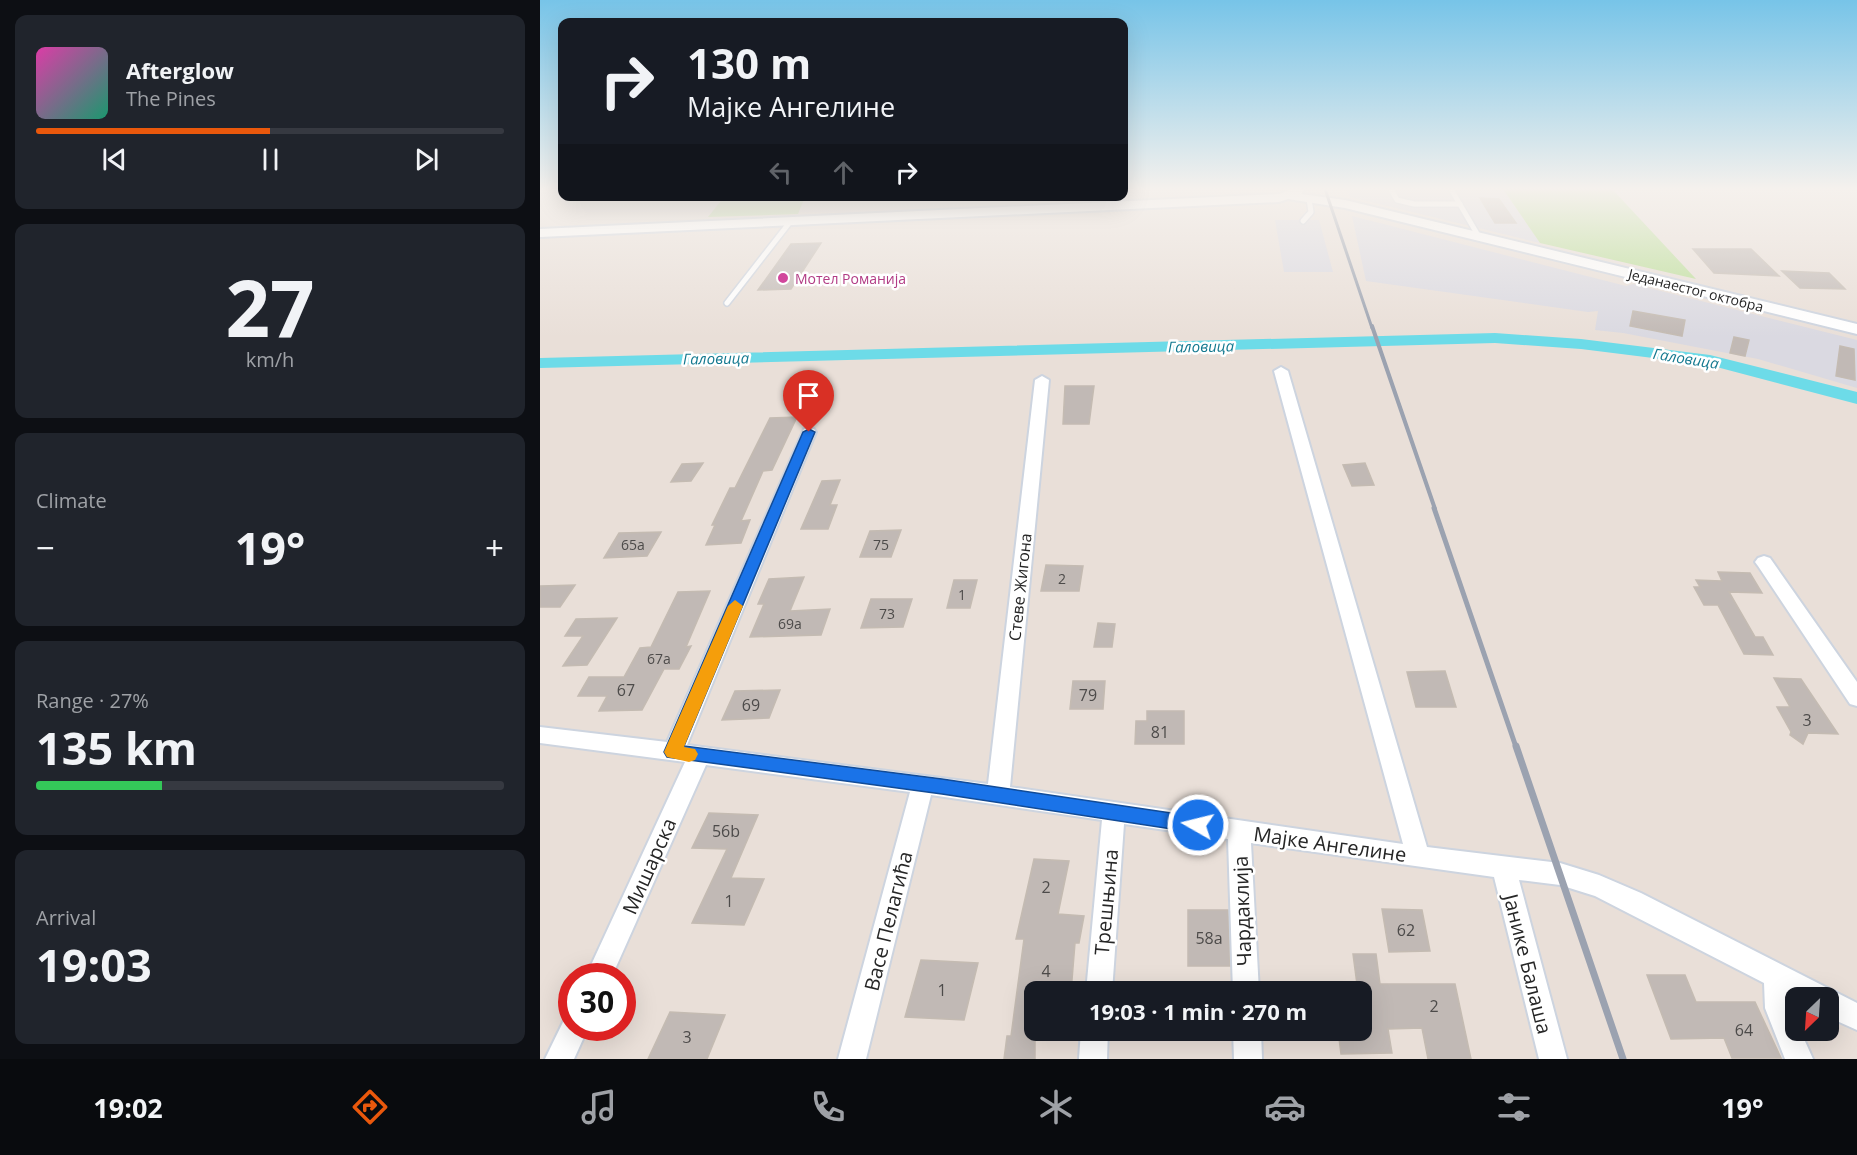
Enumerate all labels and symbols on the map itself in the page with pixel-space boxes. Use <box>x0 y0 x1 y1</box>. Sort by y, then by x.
street label: Једанаестог октобра <box>1624 264 1766 316</box>
place label: Мотел Романија <box>795 269 906 288</box>
marker: Мотел Романија <box>776 271 790 285</box>
water label: Галовица <box>1168 335 1235 357</box>
water label: Галовица <box>1652 343 1721 373</box>
water label: Галовица <box>683 347 750 369</box>
pin <box>783 370 834 432</box>
street label: Стеве Жигона <box>1003 532 1037 642</box>
house number: 65a <box>621 535 645 554</box>
house number: 75 <box>873 535 889 554</box>
house number: 2 <box>1058 569 1066 588</box>
house number: 1 <box>958 585 966 604</box>
house number: 73 <box>879 604 895 623</box>
house number: 69a <box>778 614 802 633</box>
house number: 67a <box>647 649 671 668</box>
house number: 67 <box>617 679 635 701</box>
house number: 79 <box>1079 684 1097 706</box>
house number: 69 <box>742 694 760 716</box>
house number: 3 <box>1802 709 1812 731</box>
house number: 81 <box>1151 721 1169 743</box>
position arrow <box>1166 793 1230 857</box>
street label: Мишарска <box>616 814 682 918</box>
house number: 56b <box>712 820 740 842</box>
street label: Мајке Ангелине <box>1252 820 1408 868</box>
street label: Васе Пелагића <box>858 848 918 994</box>
street label: Трешњина <box>1088 848 1124 956</box>
street label: Чардаклија <box>1227 855 1257 967</box>
house number: 2 <box>1041 876 1051 898</box>
street label: Јанике Балаша <box>1497 889 1558 1037</box>
house number: 1 <box>724 890 734 912</box>
house number: 62 <box>1397 919 1415 941</box>
house number: 58a <box>1195 927 1223 949</box>
house number: 4 <box>1041 960 1051 982</box>
speed limit sign: 30 <box>558 963 636 1041</box>
house number: 1 <box>937 979 947 1001</box>
north arrow <box>1785 987 1839 1041</box>
house number: 2 <box>1429 995 1439 1017</box>
house number: 64 <box>1735 1019 1753 1041</box>
house number: 3 <box>682 1026 692 1048</box>

